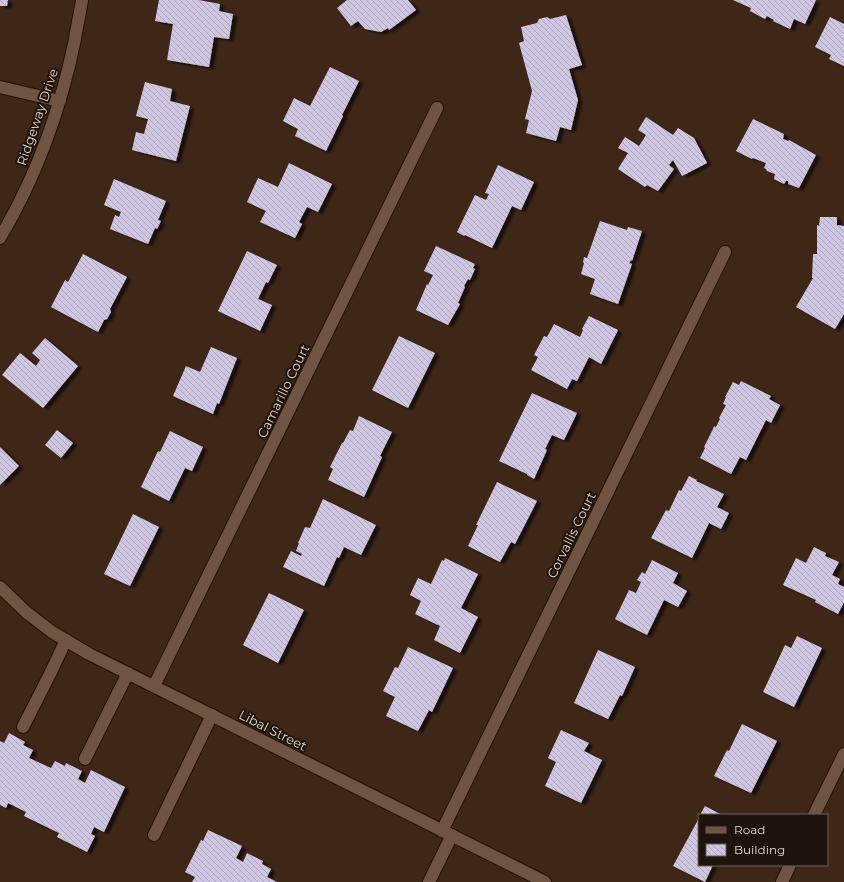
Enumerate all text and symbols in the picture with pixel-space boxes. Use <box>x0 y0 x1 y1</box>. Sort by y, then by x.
street label: Ridgeway Drive <box>13 66 61 168</box>
street label: Camarillo Court <box>253 342 313 440</box>
street label: Corvallis Court <box>543 489 599 581</box>
street label: Libal Street <box>236 706 310 754</box>
legend <box>698 814 828 866</box>
text: Road <box>734 822 765 837</box>
text: Building <box>734 842 785 857</box>

